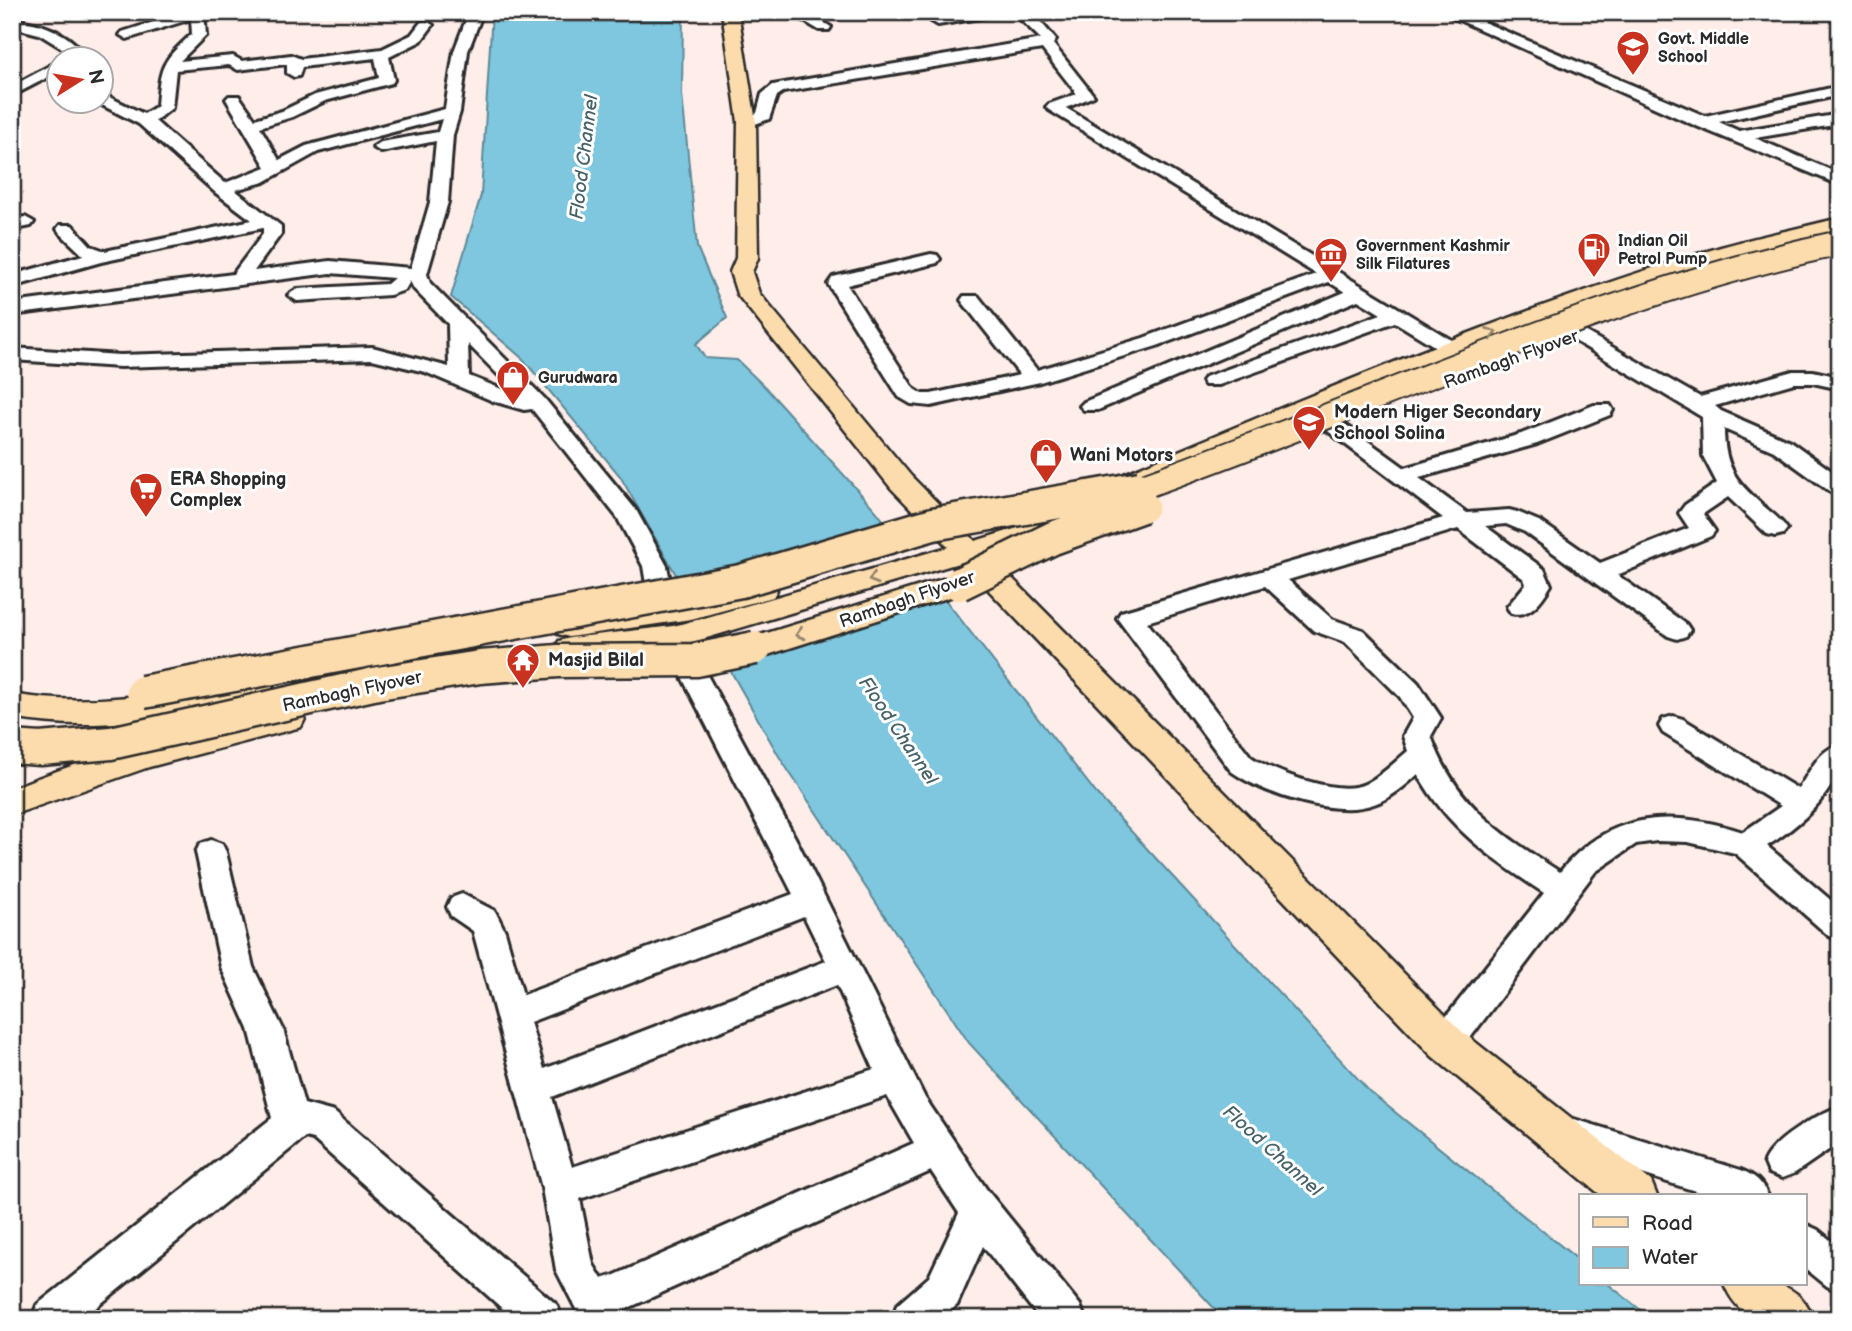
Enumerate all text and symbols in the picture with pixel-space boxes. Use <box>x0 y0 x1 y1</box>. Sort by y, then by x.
school or university icon: Govt. Middle School <box>1614 28 1652 77</box>
place label: Govt. Middle School <box>1658 30 1749 67</box>
north arrow <box>46 46 116 116</box>
text: N <box>83 68 108 86</box>
water label: Flood Channel <box>565 93 604 221</box>
fuel station icon: Indian Oil Petrol Pump <box>1575 230 1613 279</box>
place label: Indian Oil Petrol Pump <box>1618 232 1707 269</box>
museum icon: Government Kashmir Silk Filatures <box>1312 235 1350 284</box>
place label: Government Kashmir Silk Filatures <box>1356 237 1510 274</box>
street label: Rambagh Flyover <box>1441 325 1582 394</box>
one-way arrow <box>1486 327 1498 341</box>
shop icon: Gurudwara <box>494 358 532 407</box>
place label: Gurudwara <box>538 369 618 388</box>
place label: Modern Higer Secondary School Solina <box>1334 402 1542 444</box>
school or university icon: Modern Higer Secondary School Solina <box>1290 403 1328 452</box>
shop icon: Wani Motors <box>1027 436 1065 485</box>
place label: Wani Motors <box>1070 445 1173 466</box>
place label: ERA Shopping Complex <box>170 469 286 511</box>
supermarket icon: ERA Shopping Complex <box>127 470 165 519</box>
street label: Rambagh Flyover <box>837 566 978 632</box>
one-way arrow <box>868 570 880 585</box>
one-way arrow <box>795 626 807 640</box>
temple icon: Masjid Bilal <box>504 641 542 690</box>
place label: Masjid Bilal <box>548 650 644 671</box>
street label: Rambagh Flyover <box>281 666 424 716</box>
water label: Flood Channel <box>853 672 943 790</box>
water label: Flood Channel <box>1218 1101 1327 1202</box>
legend <box>1579 1194 1806 1286</box>
text: Road <box>1642 1211 1693 1236</box>
text: Water <box>1642 1245 1698 1270</box>

